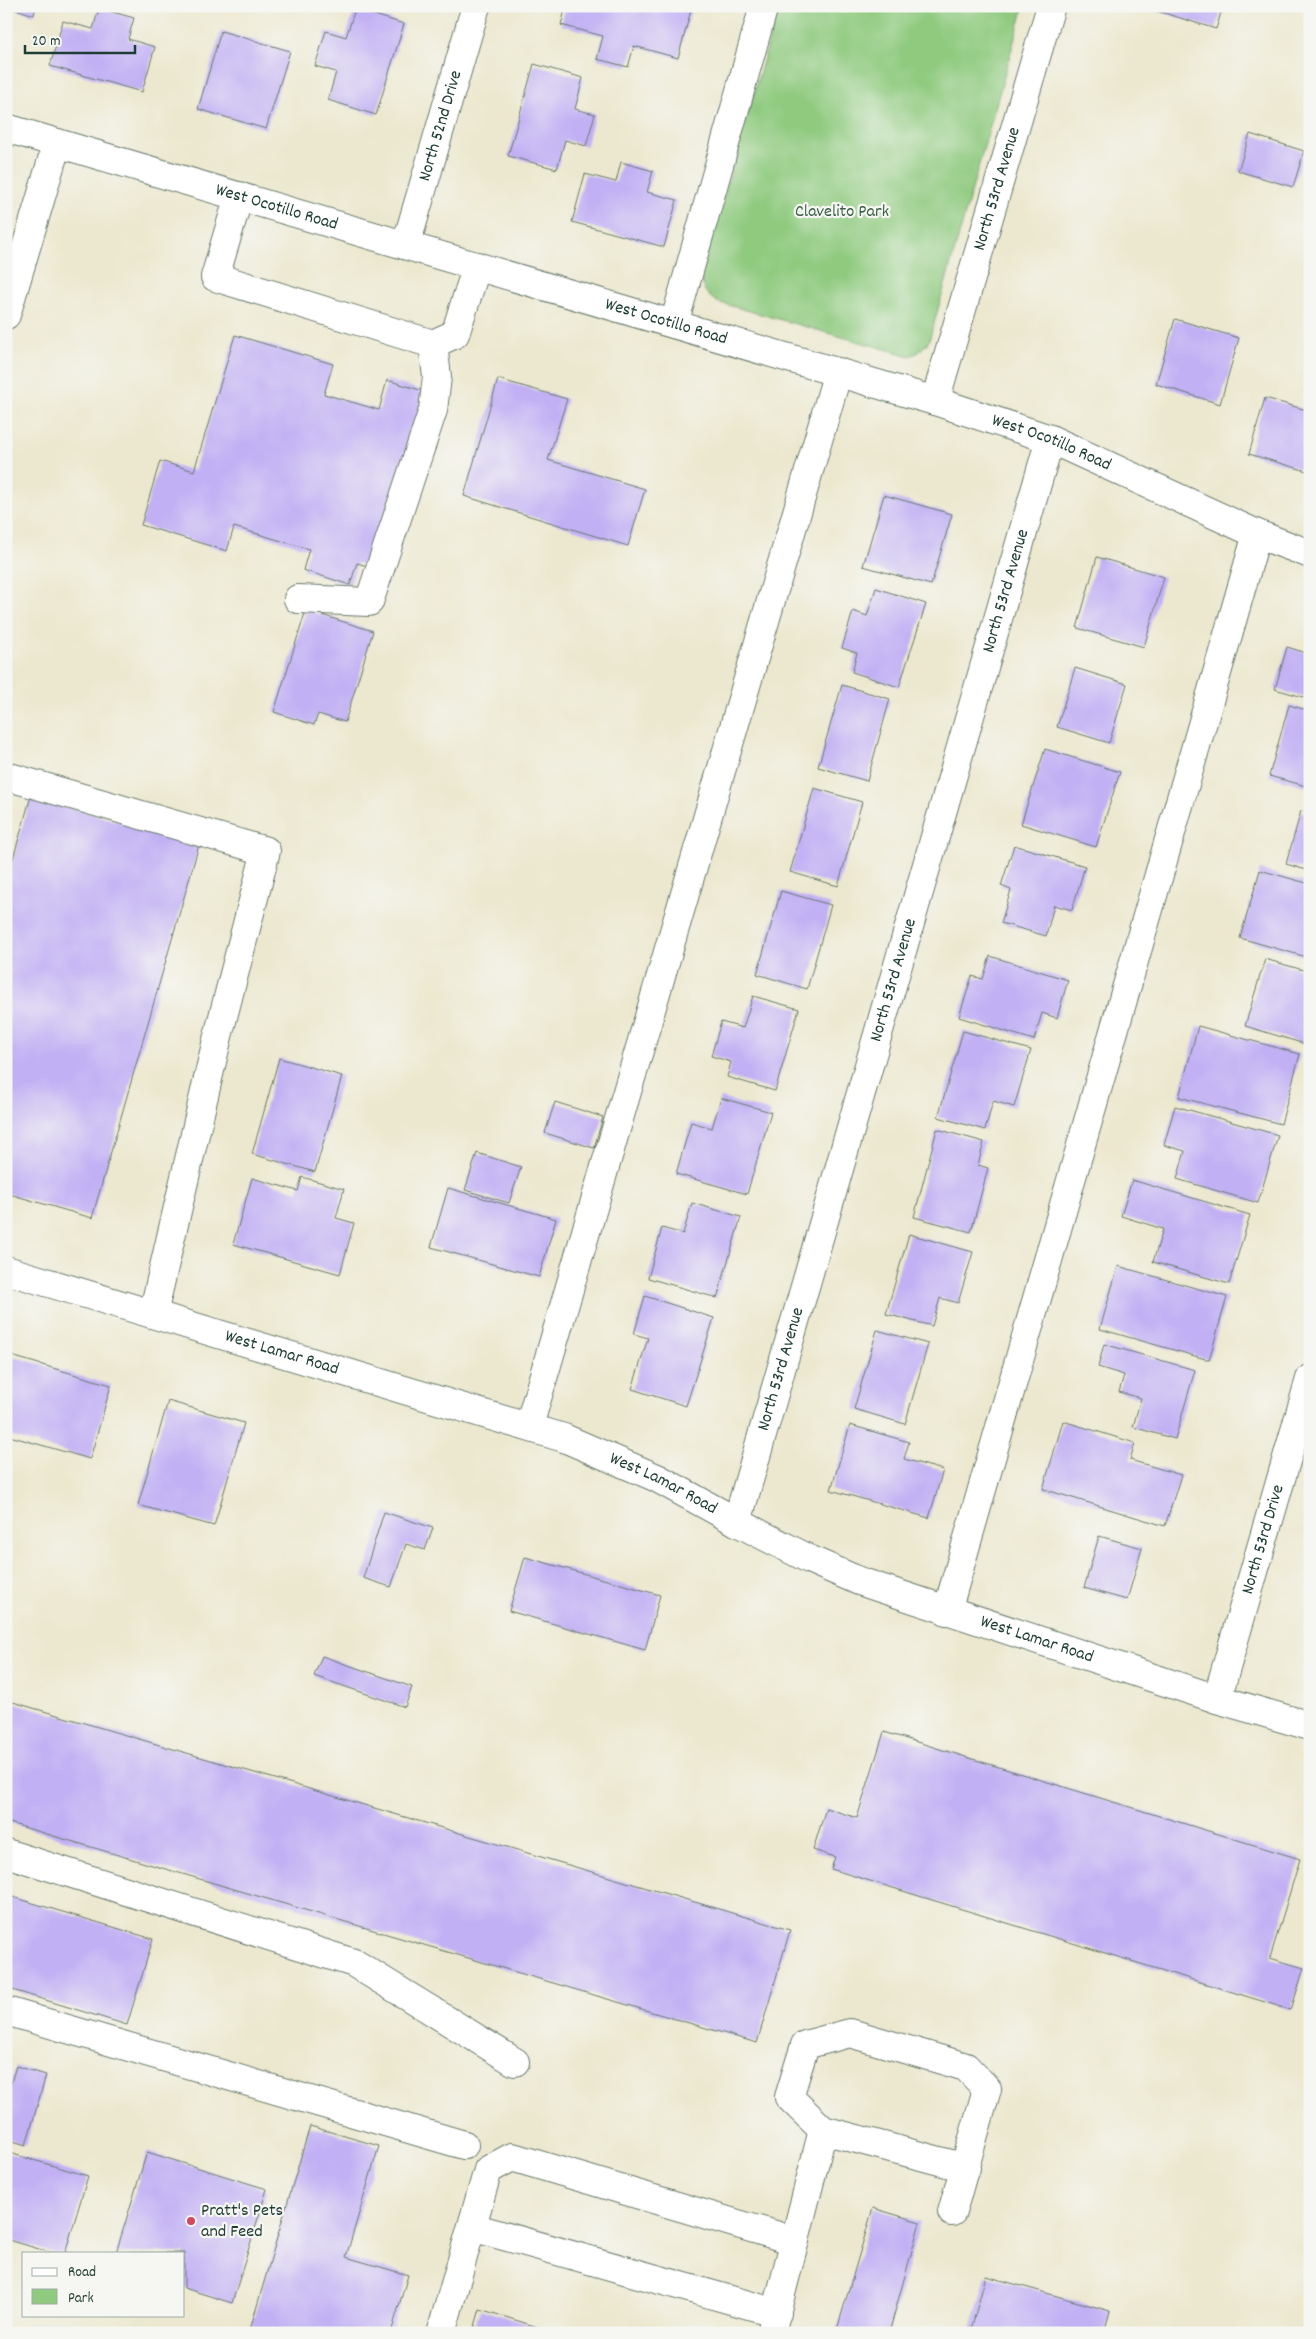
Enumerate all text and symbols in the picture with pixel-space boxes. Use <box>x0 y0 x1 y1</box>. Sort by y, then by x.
scale bar <box>25 22 135 54</box>
text: 20 m <box>32 31 60 53</box>
street label: North 52nd Drive <box>413 67 469 184</box>
street label: North 53rd Avenue <box>967 124 1027 254</box>
street label: West Ocotillo Road <box>212 178 341 237</box>
park label: Clavelito Park <box>795 200 889 225</box>
street label: West Ocotillo Road <box>602 292 730 352</box>
street label: West Ocotillo Road <box>988 408 1115 478</box>
street label: North 53rd Avenue <box>976 526 1036 656</box>
street label: North 53rd Avenue <box>864 915 923 1045</box>
street label: North 53rd Avenue <box>751 1304 811 1434</box>
street label: West Lamar Road <box>222 1324 342 1382</box>
street label: West Lamar Road <box>605 1446 722 1521</box>
street label: North 53rd Drive <box>1236 1482 1291 1597</box>
street label: West Lamar Road <box>977 1609 1097 1670</box>
place label: Pratt's Pets and Feed <box>201 2199 283 2245</box>
marker: Pratt's Pets and Feed <box>185 2215 197 2227</box>
legend <box>22 2252 185 2316</box>
text: Road <box>68 2262 96 2284</box>
text: Park <box>68 2288 94 2310</box>

